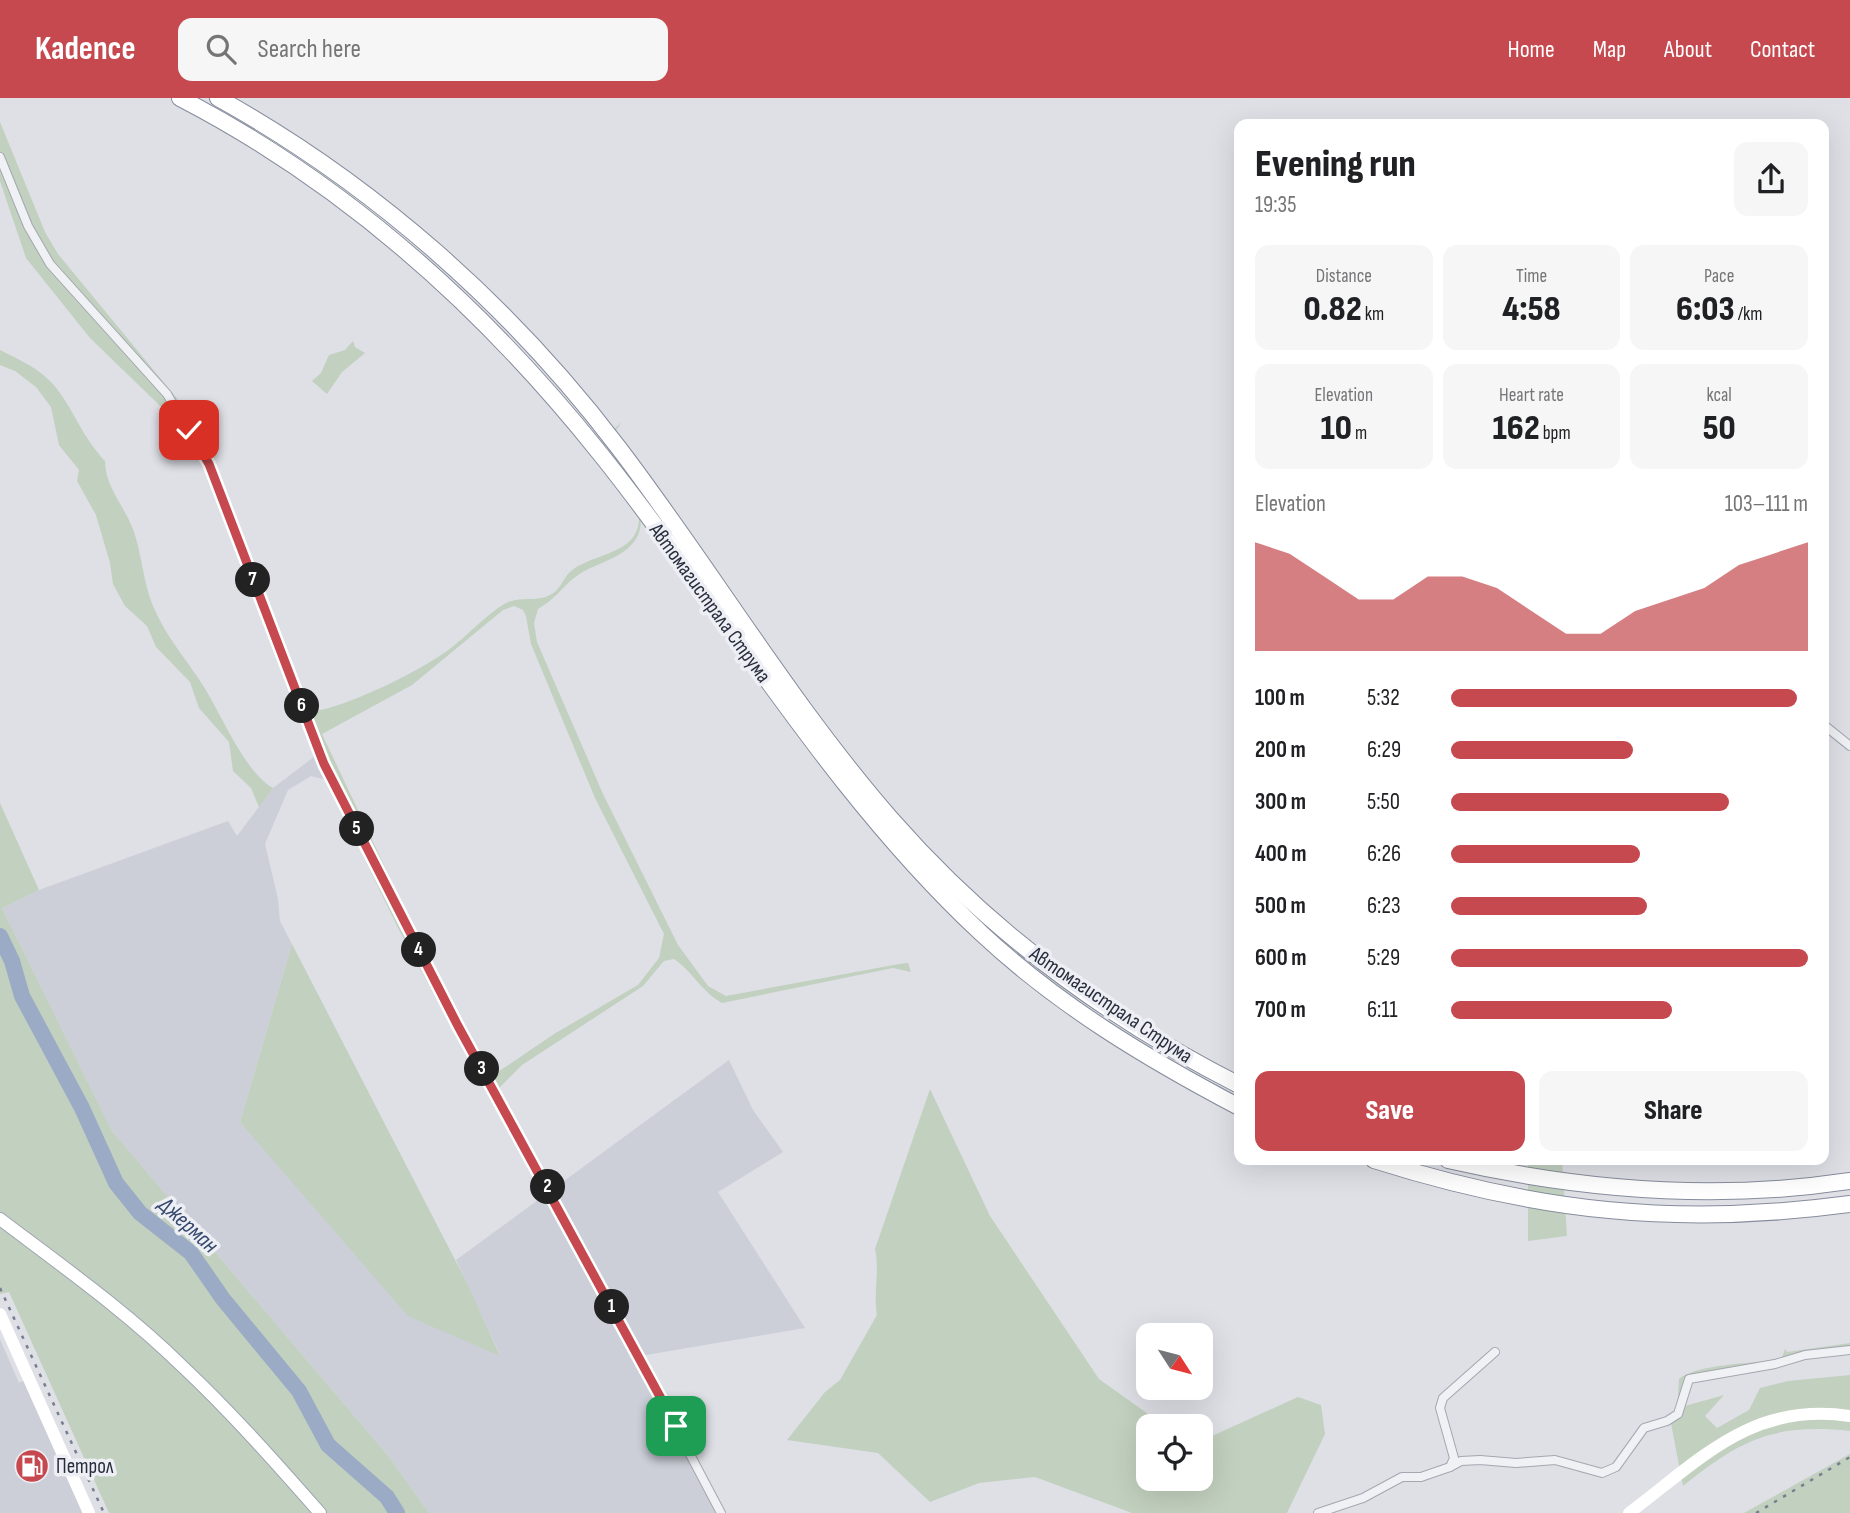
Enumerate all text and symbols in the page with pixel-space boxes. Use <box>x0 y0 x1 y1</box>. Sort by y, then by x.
search box <box>178 18 668 81</box>
text: Kadence <box>35 29 136 69</box>
icon: search <box>202 30 240 68</box>
text: Search here <box>258 34 361 65</box>
text: Home <box>1507 35 1555 64</box>
text: Map <box>1593 35 1626 64</box>
text: About <box>1664 35 1712 64</box>
text: Contact <box>1750 35 1815 64</box>
text: Evening run <box>1255 142 1416 187</box>
button: share <box>1734 142 1808 216</box>
text: 19:35 <box>1255 191 1296 219</box>
text: Distance <box>1316 265 1372 288</box>
text: Time <box>1516 265 1547 288</box>
text: Pace <box>1704 265 1734 288</box>
text: 0.82 <box>1304 288 1362 331</box>
text: 4:58 <box>1502 288 1561 331</box>
text: 6:03 <box>1676 288 1735 331</box>
text: km <box>1362 303 1384 326</box>
text: /km <box>1735 303 1762 326</box>
text: Elevation <box>1315 384 1373 407</box>
text: Heart rate <box>1499 384 1564 407</box>
text: kcal <box>1707 384 1732 407</box>
pin <box>159 400 219 460</box>
text: 10 <box>1320 407 1352 450</box>
text: 162 <box>1492 407 1540 450</box>
text: 50 <box>1703 407 1736 450</box>
icon: check <box>170 411 208 449</box>
text: m <box>1352 422 1367 445</box>
text: bpm <box>1540 422 1571 445</box>
text: Elevation <box>1255 490 1326 518</box>
text: 103–111 m <box>1725 490 1808 518</box>
street label: Автомагистрала Струма <box>643 518 776 688</box>
pin: 7 <box>236 562 270 598</box>
text: 7 <box>248 568 257 591</box>
text: 100 m <box>1255 684 1305 712</box>
text: 5:32 <box>1367 684 1400 712</box>
pin: 6 <box>284 688 320 724</box>
text: 6 <box>297 694 306 717</box>
text: 200 m <box>1255 736 1306 764</box>
text: 6:29 <box>1367 736 1401 764</box>
text: 300 m <box>1255 788 1306 816</box>
text: 5:50 <box>1367 788 1400 816</box>
pin: 5 <box>340 812 374 846</box>
text: 5 <box>352 817 361 840</box>
text: 400 m <box>1255 840 1306 868</box>
text: 6:26 <box>1367 840 1401 868</box>
text: 500 m <box>1255 892 1306 920</box>
text: 6:23 <box>1367 892 1401 920</box>
pin: 4 <box>402 932 436 968</box>
text: 4 <box>414 938 423 961</box>
street label: Автомагистрала Струма <box>1024 941 1197 1069</box>
text: 600 m <box>1255 944 1307 972</box>
text: 5:29 <box>1367 944 1400 972</box>
text: 700 m <box>1255 996 1306 1024</box>
text: 6:11 <box>1367 996 1398 1024</box>
pin: 3 <box>464 1052 500 1086</box>
text: 3 <box>477 1057 486 1080</box>
button: Save <box>1255 1071 1525 1151</box>
button: Share <box>1539 1071 1808 1151</box>
pin: 2 <box>530 1170 566 1204</box>
text: 2 <box>543 1175 552 1198</box>
water label: Джерман <box>151 1189 224 1260</box>
pin: 1 <box>594 1290 630 1324</box>
text: 1 <box>608 1295 615 1318</box>
north arrow <box>1136 1323 1213 1400</box>
map controls <box>1136 1323 1213 1491</box>
pin <box>646 1396 706 1456</box>
icon: arrive <box>657 1407 695 1445</box>
button: locate <box>1136 1414 1213 1491</box>
fuel station icon: Петрол <box>13 1447 51 1485</box>
place label: Петрол <box>56 1454 114 1479</box>

